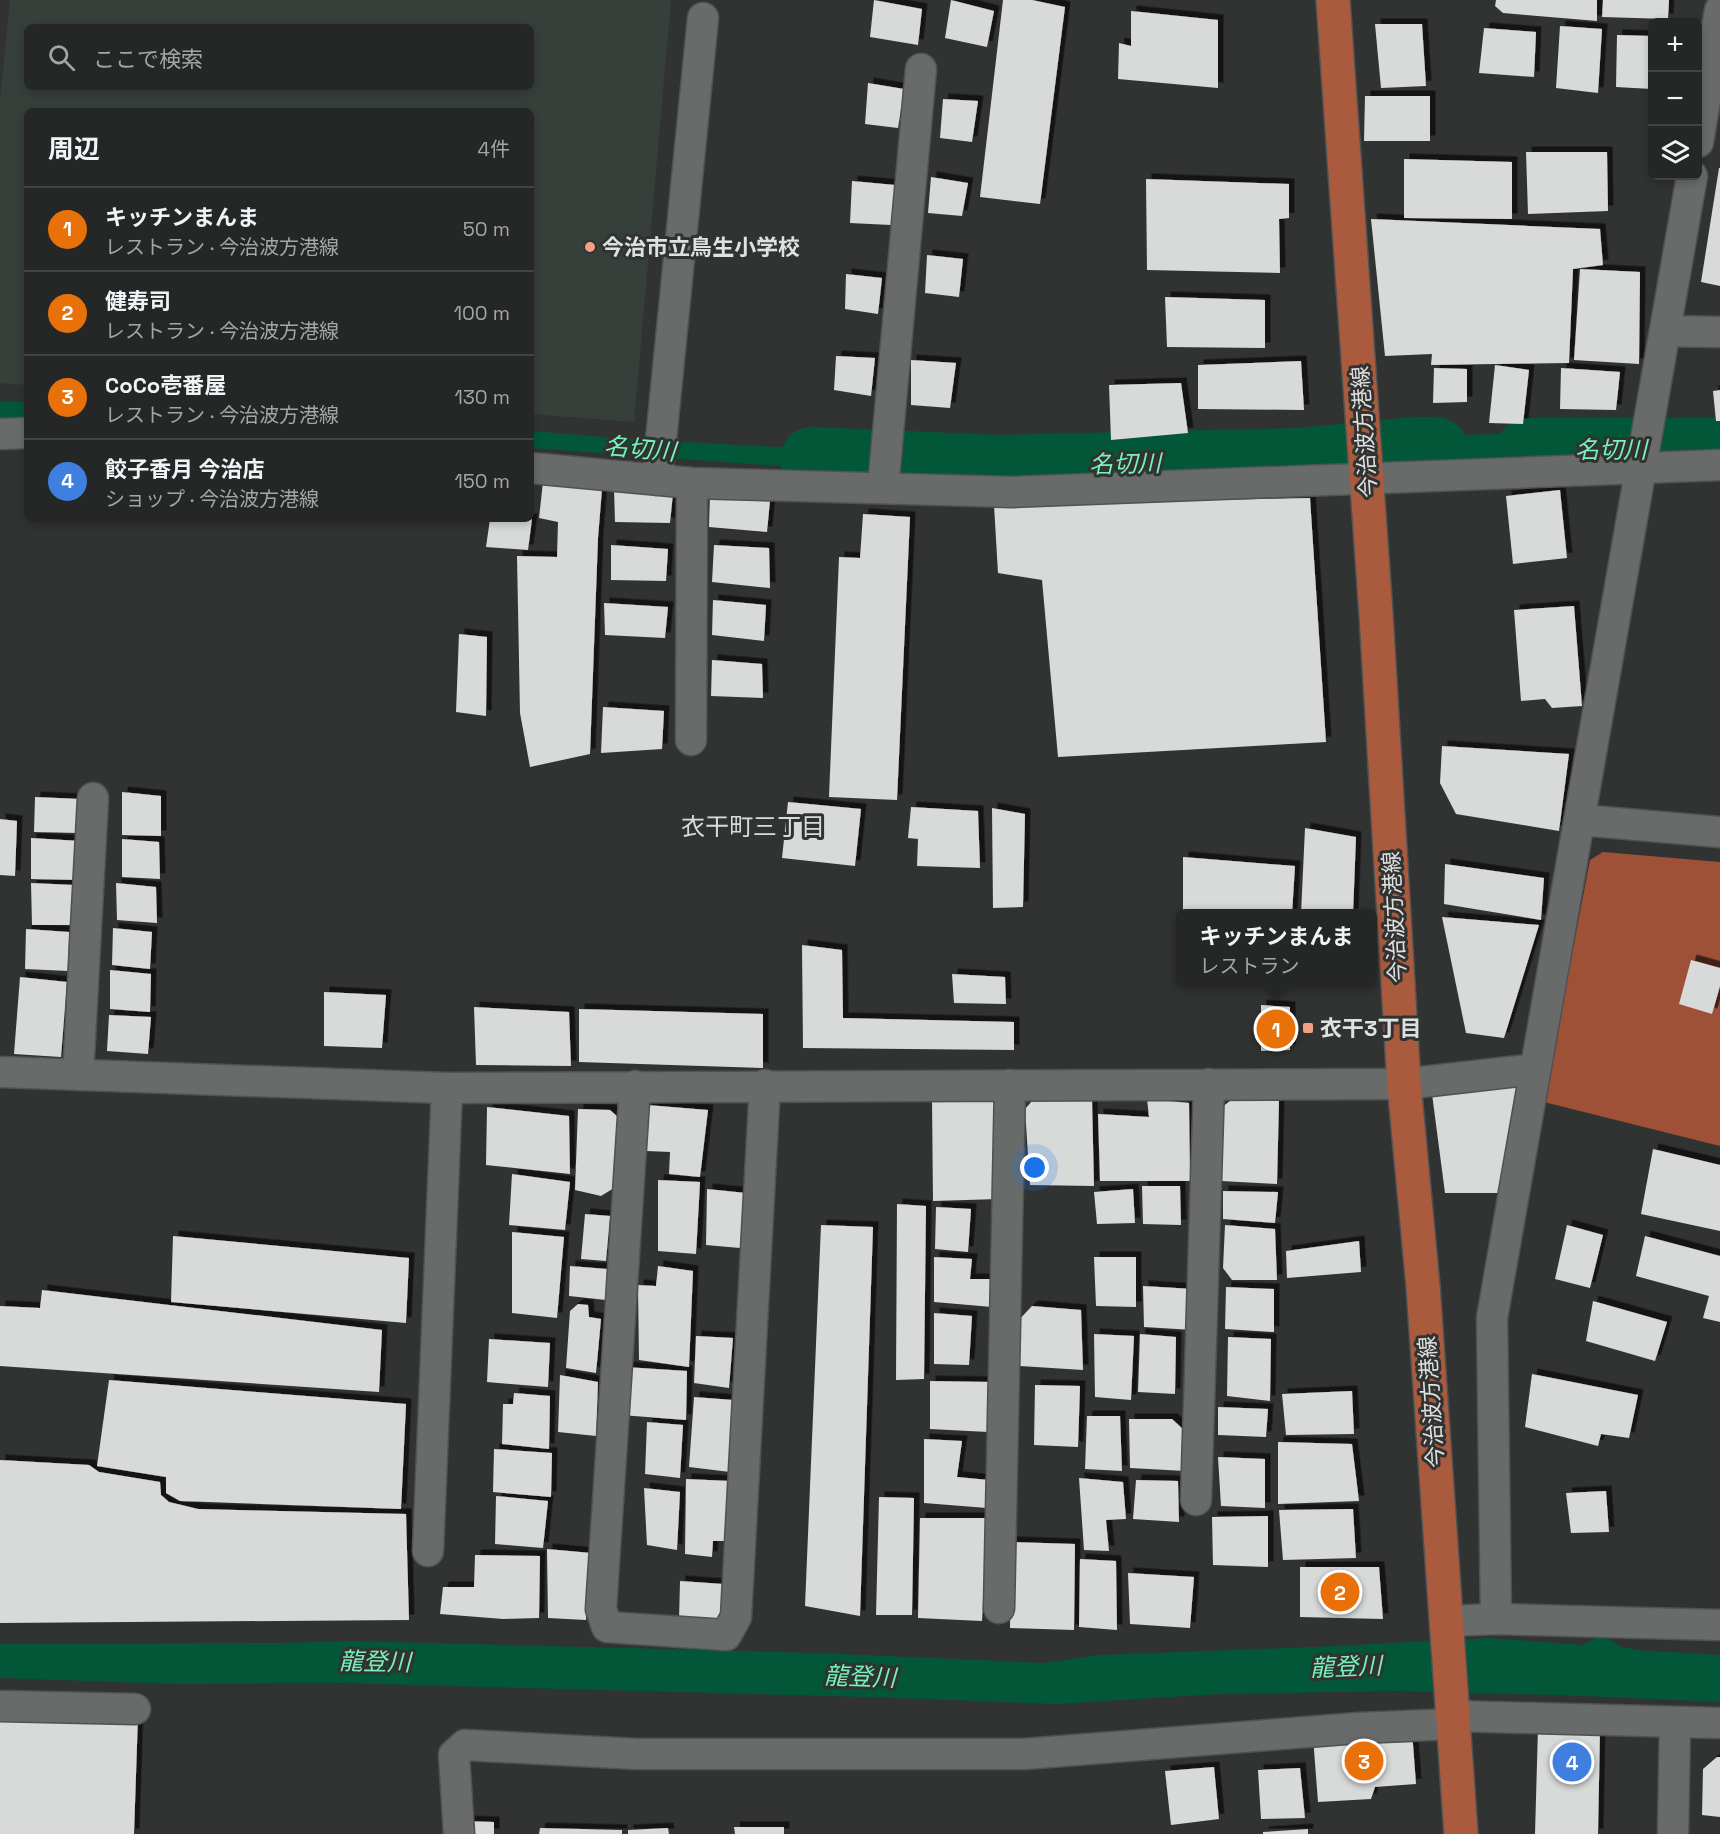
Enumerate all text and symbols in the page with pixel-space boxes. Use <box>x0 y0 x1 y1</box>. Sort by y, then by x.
map controls <box>1648 18 1702 180</box>
button: + <box>1648 18 1702 72</box>
search box <box>24 24 534 90</box>
icon: search <box>45 41 78 74</box>
text: ここで検索 <box>93 45 203 73</box>
button: − <box>1648 72 1702 126</box>
button: layers <box>1648 126 1702 180</box>
text: 周辺 <box>48 132 100 166</box>
text: 4件 <box>478 136 510 162</box>
text: キッチンまんま <box>105 203 259 231</box>
text: 1 <box>63 216 72 242</box>
text: 50 m <box>463 216 510 242</box>
place label: 今治市立鳥生小学校 <box>602 233 800 261</box>
text: レストラン · 今治波方港線 <box>105 234 339 260</box>
marker: 今治市立鳥生小学校 <box>583 240 597 254</box>
text: 健寿司 <box>105 287 171 315</box>
text: 2 <box>62 300 73 326</box>
text: 100 m <box>454 300 510 326</box>
text: レストラン · 今治波方港線 <box>105 318 339 344</box>
street label: 今治波方港線 <box>1345 365 1383 499</box>
text: CoCo壱番屋 <box>105 371 226 399</box>
text: 3 <box>61 384 74 410</box>
text: 130 m <box>454 384 510 410</box>
text: レストラン · 今治波方港線 <box>105 402 339 428</box>
water label: 名切川 <box>603 430 680 467</box>
water label: 名切川 <box>1575 434 1650 465</box>
water label: 名切川 <box>1089 447 1164 480</box>
text: 餃子香月 今治店 <box>105 455 265 483</box>
text: 4 <box>61 468 74 494</box>
text: 150 m <box>455 468 510 494</box>
text: ショップ · 今治波方港線 <box>105 486 319 512</box>
district label: 衣干町三丁目 <box>681 811 825 842</box>
street label: 今治波方港線 <box>1377 850 1411 984</box>
popup <box>1176 909 1377 987</box>
text: キッチンまんま <box>1199 922 1354 950</box>
text: レストラン <box>1199 953 1299 979</box>
pin: 1 <box>1256 1006 1296 1052</box>
place label: 衣干3丁目 <box>1320 1014 1421 1042</box>
marker: 衣干3丁目 <box>1301 1021 1315 1035</box>
your location <box>1020 1153 1049 1182</box>
street label: 今治波方港線 <box>1412 1335 1450 1469</box>
pin: 2 <box>1320 1570 1360 1614</box>
water label: 龍登川 <box>339 1645 414 1678</box>
water label: 龍登川 <box>1309 1650 1385 1683</box>
water label: 龍登川 <box>823 1660 900 1693</box>
pin: 3 <box>1344 1738 1384 1784</box>
pin: 4 <box>1552 1740 1592 1784</box>

